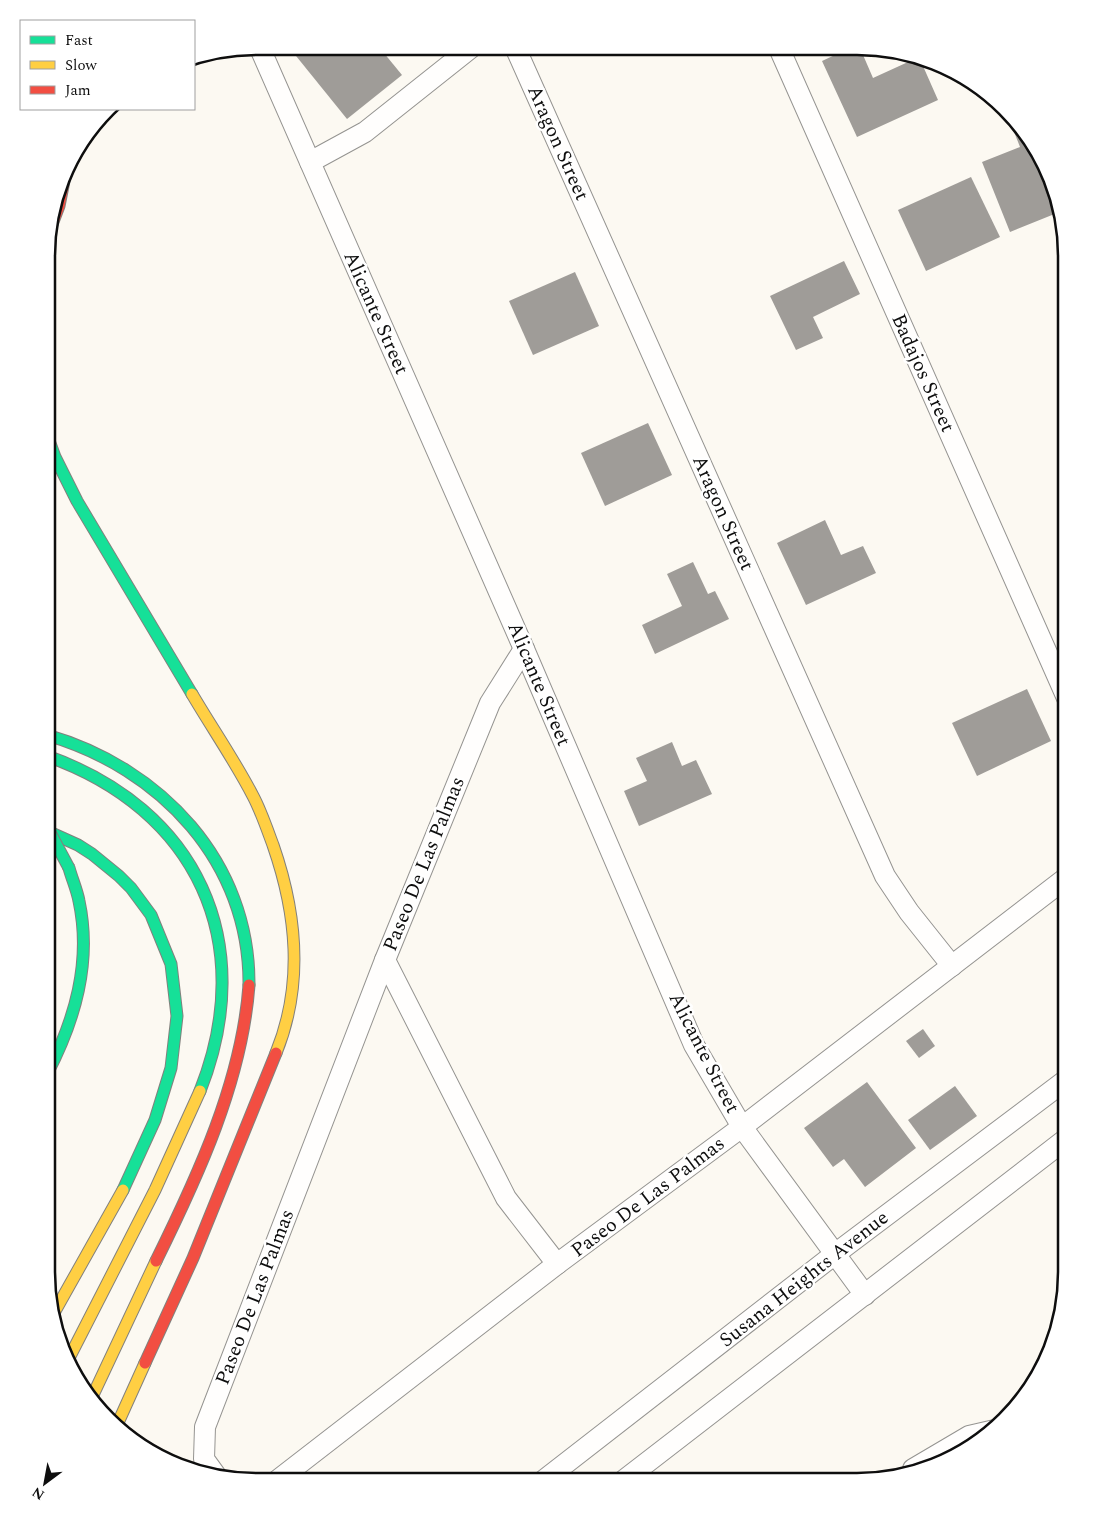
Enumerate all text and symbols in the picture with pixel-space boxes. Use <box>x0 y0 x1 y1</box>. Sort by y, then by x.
legend <box>20 20 195 110</box>
text: Fast <box>65 29 93 52</box>
text: Slow <box>65 54 97 77</box>
text: Jam <box>65 79 91 102</box>
street label: Aragon Street <box>519 81 597 205</box>
street label: Alicante Street <box>335 247 417 379</box>
street label: Badajos Street <box>883 309 963 437</box>
street label: Aragon Street <box>684 451 762 575</box>
street label: Alicante Street <box>499 617 579 751</box>
street label: Paseo De Las Palmas <box>375 772 473 956</box>
street label: Alicante Street <box>661 987 747 1119</box>
street label: Paseo De Las Palmas <box>565 1129 731 1265</box>
street label: Susana Heights Avenue <box>713 1203 895 1355</box>
street label: Paseo De Las Palmas <box>208 1205 302 1389</box>
north arrow <box>20 1458 70 1508</box>
text: N <box>28 1482 49 1506</box>

